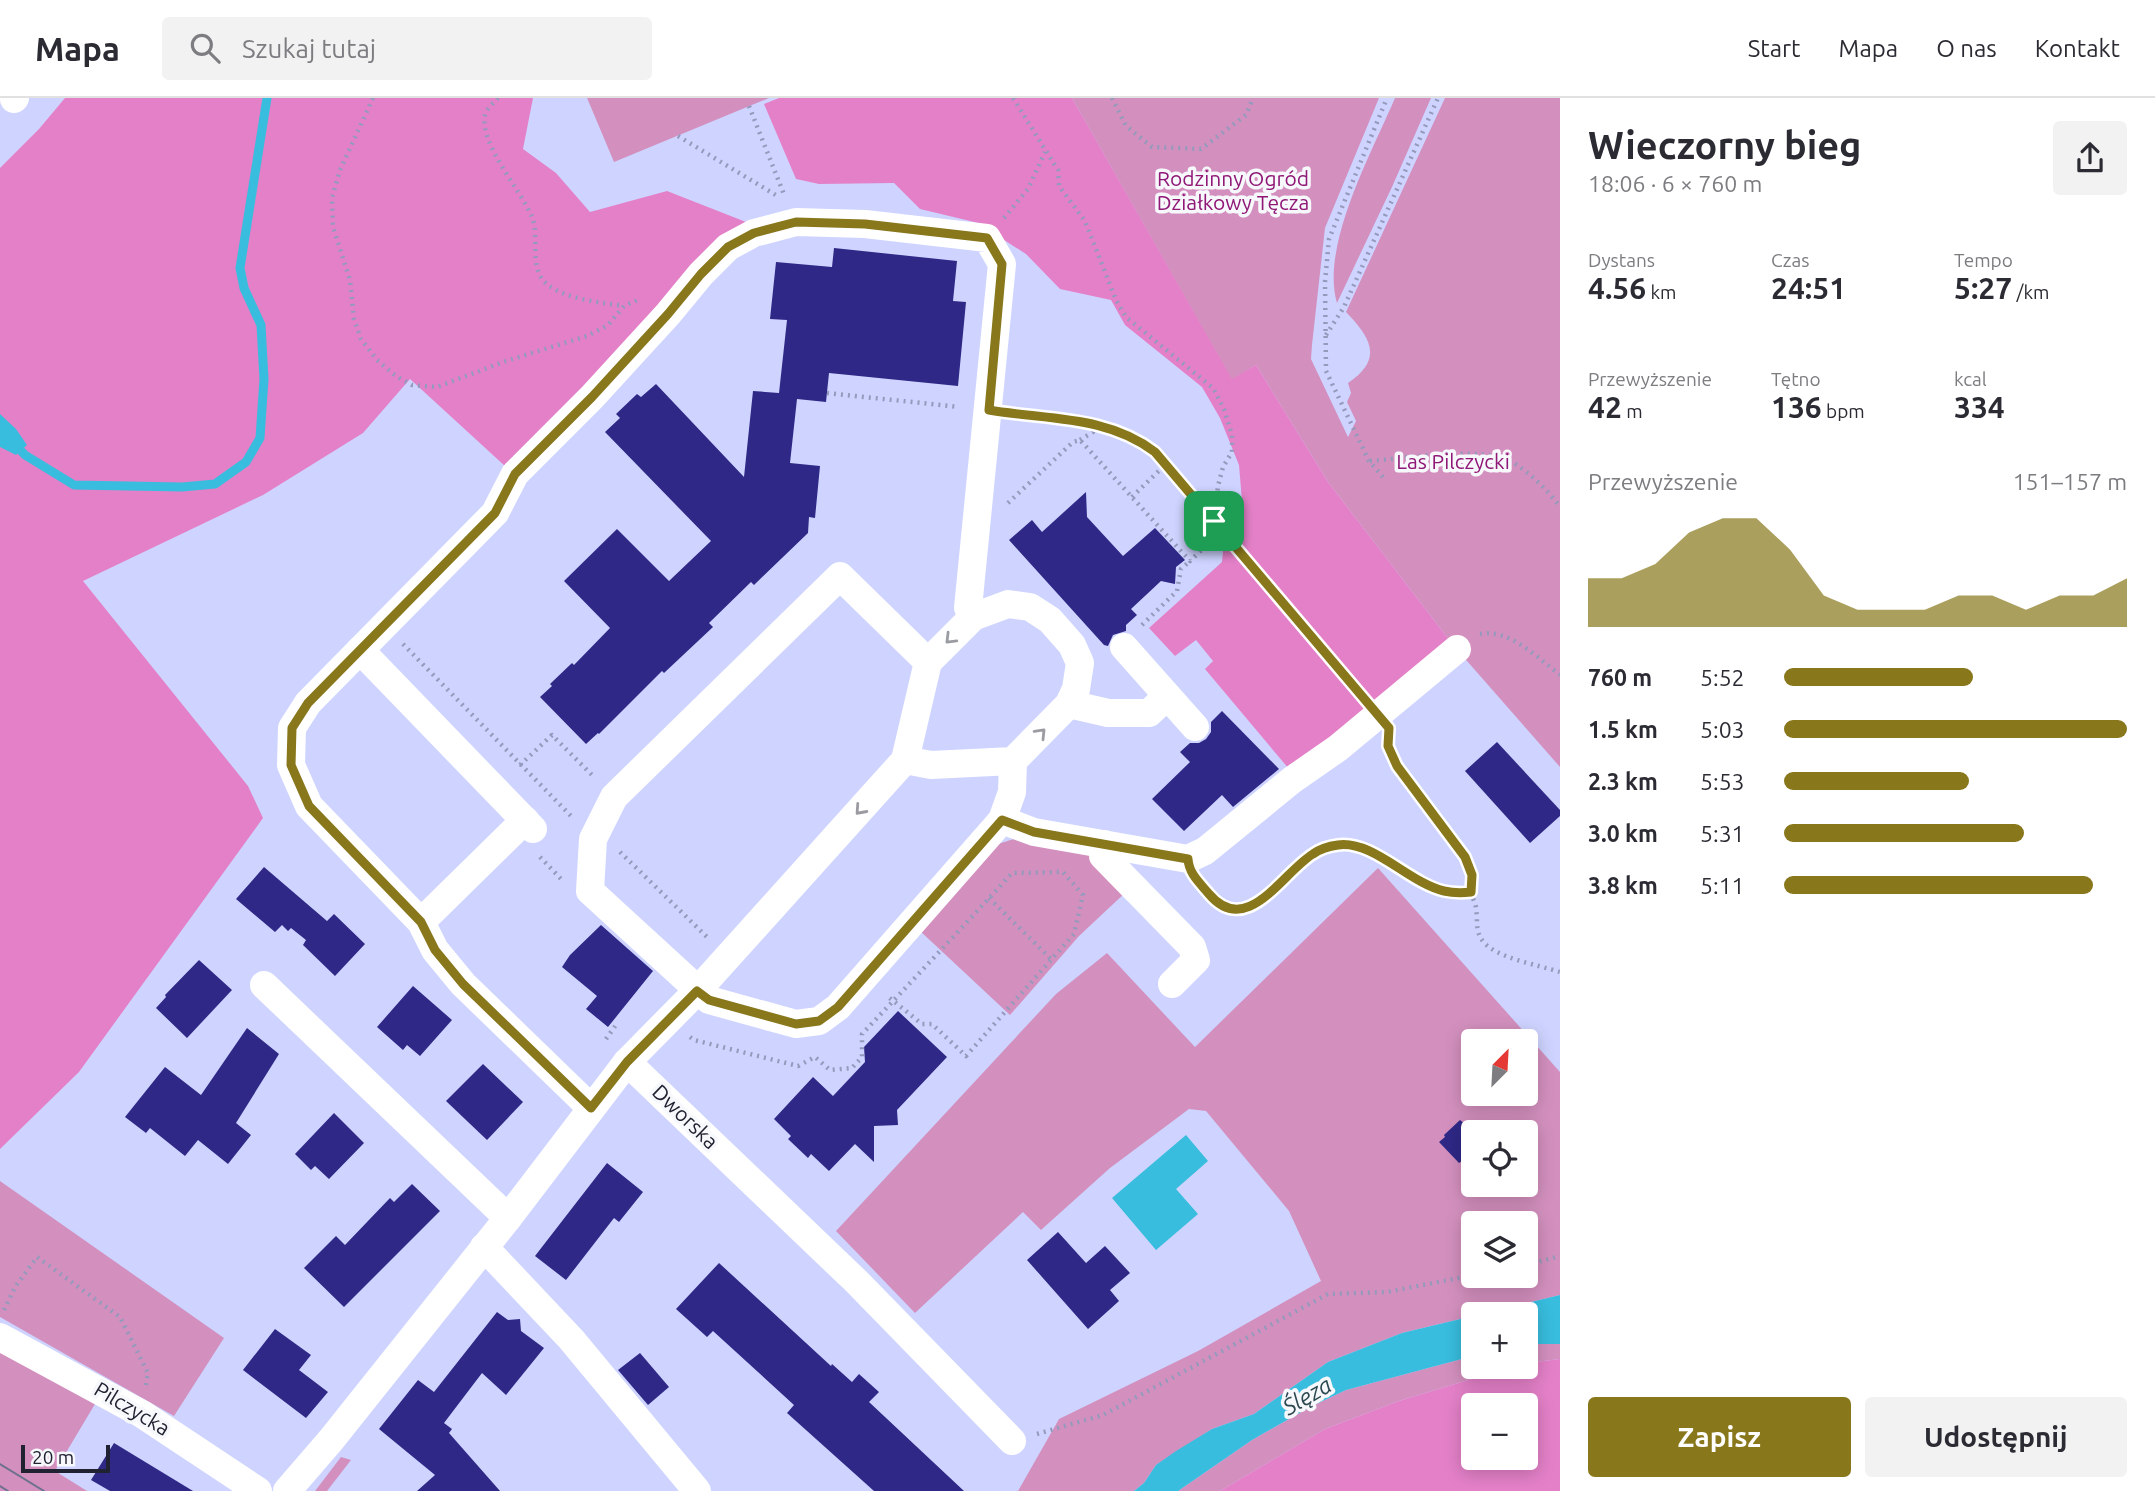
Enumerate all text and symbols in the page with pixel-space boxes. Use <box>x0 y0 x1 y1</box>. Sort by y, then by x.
search box <box>162 17 652 80</box>
icon: search <box>186 29 224 67</box>
text: Mapa <box>35 30 120 67</box>
text: Szukaj tutaj <box>242 34 376 63</box>
text: Start <box>1748 35 1801 62</box>
text: Mapa <box>1839 35 1898 62</box>
text: O nas <box>1936 35 1997 62</box>
text: Kontakt <box>2035 35 2120 62</box>
button: share <box>2053 121 2127 195</box>
text: Wieczorny bieg <box>1588 124 1862 166</box>
park label: Rodzinny Ogród Działkowy Tęcza <box>1157 166 1309 214</box>
text: 18:06 · 6 × 760 m <box>1588 171 1762 196</box>
text: Dystans <box>1588 249 1655 271</box>
text: Czas <box>1771 249 1809 271</box>
text: Tempo <box>1954 249 2013 271</box>
text: 4.56 <box>1588 271 1646 305</box>
text: 24:51 <box>1771 271 1846 305</box>
text: 5:27 <box>1954 271 2012 305</box>
text: km <box>1646 281 1676 303</box>
text: /km <box>2012 281 2050 303</box>
text: Przewyższenie <box>1588 368 1712 390</box>
text: Tętno <box>1771 368 1821 390</box>
text: kcal <box>1954 368 1987 390</box>
text: 42 <box>1588 390 1622 424</box>
text: 136 <box>1771 390 1822 424</box>
text: 334 <box>1954 390 2005 424</box>
text: m <box>1622 400 1643 422</box>
text: bpm <box>1822 400 1865 422</box>
park label: Las Pilczycki <box>1396 449 1510 473</box>
text: Przewyższenie <box>1588 469 1738 494</box>
text: 151–157 m <box>2013 469 2127 494</box>
pin <box>1184 491 1244 551</box>
icon: arrive <box>1195 502 1233 540</box>
one-way arrow <box>946 631 959 644</box>
text: 760 m <box>1588 665 1652 690</box>
text: 5:52 <box>1700 665 1745 690</box>
text: 1.5 km <box>1588 717 1658 742</box>
text: 5:03 <box>1700 717 1745 742</box>
one-way arrow <box>1033 729 1045 741</box>
text: 2.3 km <box>1588 769 1658 794</box>
text: 5:53 <box>1700 769 1745 794</box>
one-way arrow <box>855 802 868 815</box>
text: 3.0 km <box>1588 821 1658 846</box>
text: 5:31 <box>1700 821 1745 846</box>
text: 3.8 km <box>1588 873 1658 898</box>
text: 5:11 <box>1700 873 1745 898</box>
north arrow <box>1461 1029 1538 1106</box>
map controls <box>1461 1029 1538 1470</box>
street label: Dworska <box>648 1079 723 1153</box>
button: locate <box>1461 1120 1538 1197</box>
button: layers <box>1461 1211 1538 1288</box>
button: + <box>1461 1302 1538 1379</box>
water label: Ślęza <box>1277 1371 1336 1420</box>
street label: Pilczycka <box>90 1376 175 1440</box>
button: − <box>1461 1393 1538 1470</box>
button: Zapisz <box>1588 1397 1851 1477</box>
button: Udostępnij <box>1865 1397 2127 1477</box>
scale bar <box>21 1442 110 1474</box>
text: 20 m <box>32 1446 74 1468</box>

